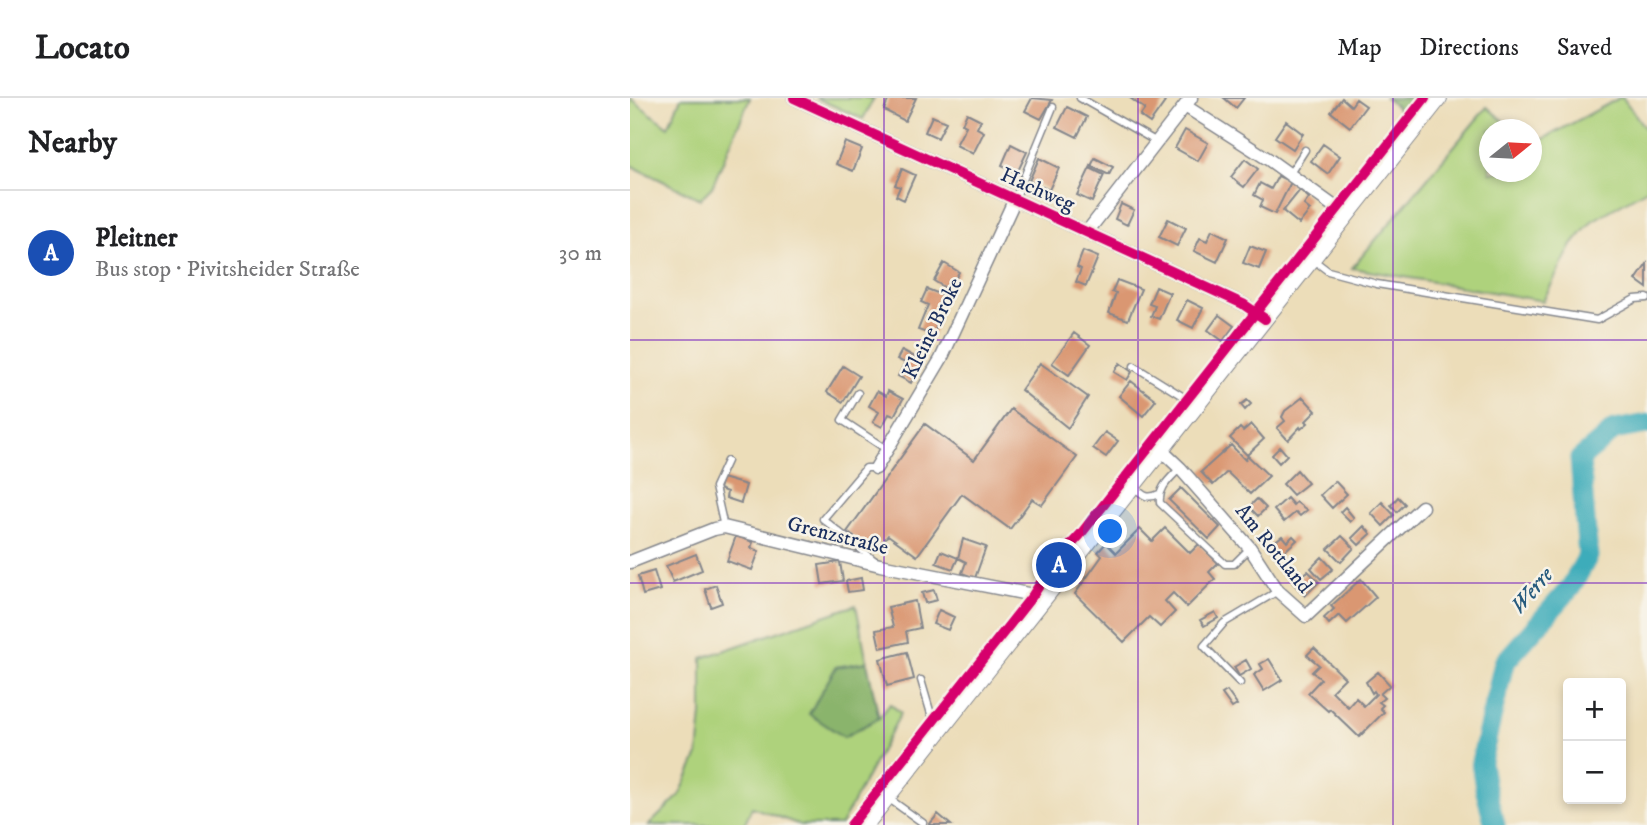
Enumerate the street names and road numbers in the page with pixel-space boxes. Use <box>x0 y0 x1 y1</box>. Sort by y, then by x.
street label: Hachweg <box>996 162 1080 218</box>
street label: Kleine Broke <box>897 273 969 383</box>
street label: Am Rottland <box>1229 499 1318 599</box>
street label: Grenzstraße <box>785 511 891 561</box>

